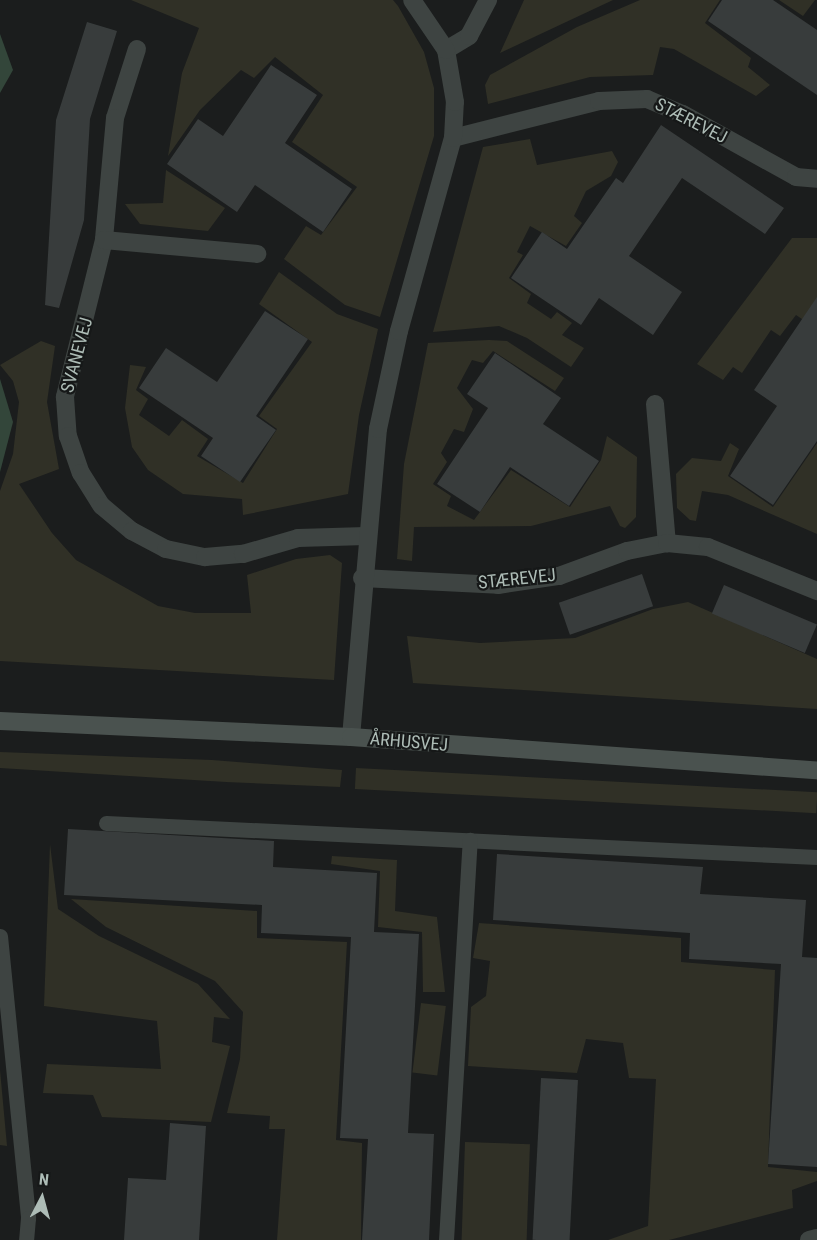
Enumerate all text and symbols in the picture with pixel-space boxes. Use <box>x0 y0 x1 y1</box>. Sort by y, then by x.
street label: STÆREVEJ <box>651 94 731 148</box>
street label: SVANEVEJ <box>57 315 97 395</box>
street label: STÆREVEJ <box>477 564 557 594</box>
street label: ÅRHUSVEJ <box>369 728 449 756</box>
north arrow <box>12 1168 72 1228</box>
text: N <box>38 1170 50 1190</box>

